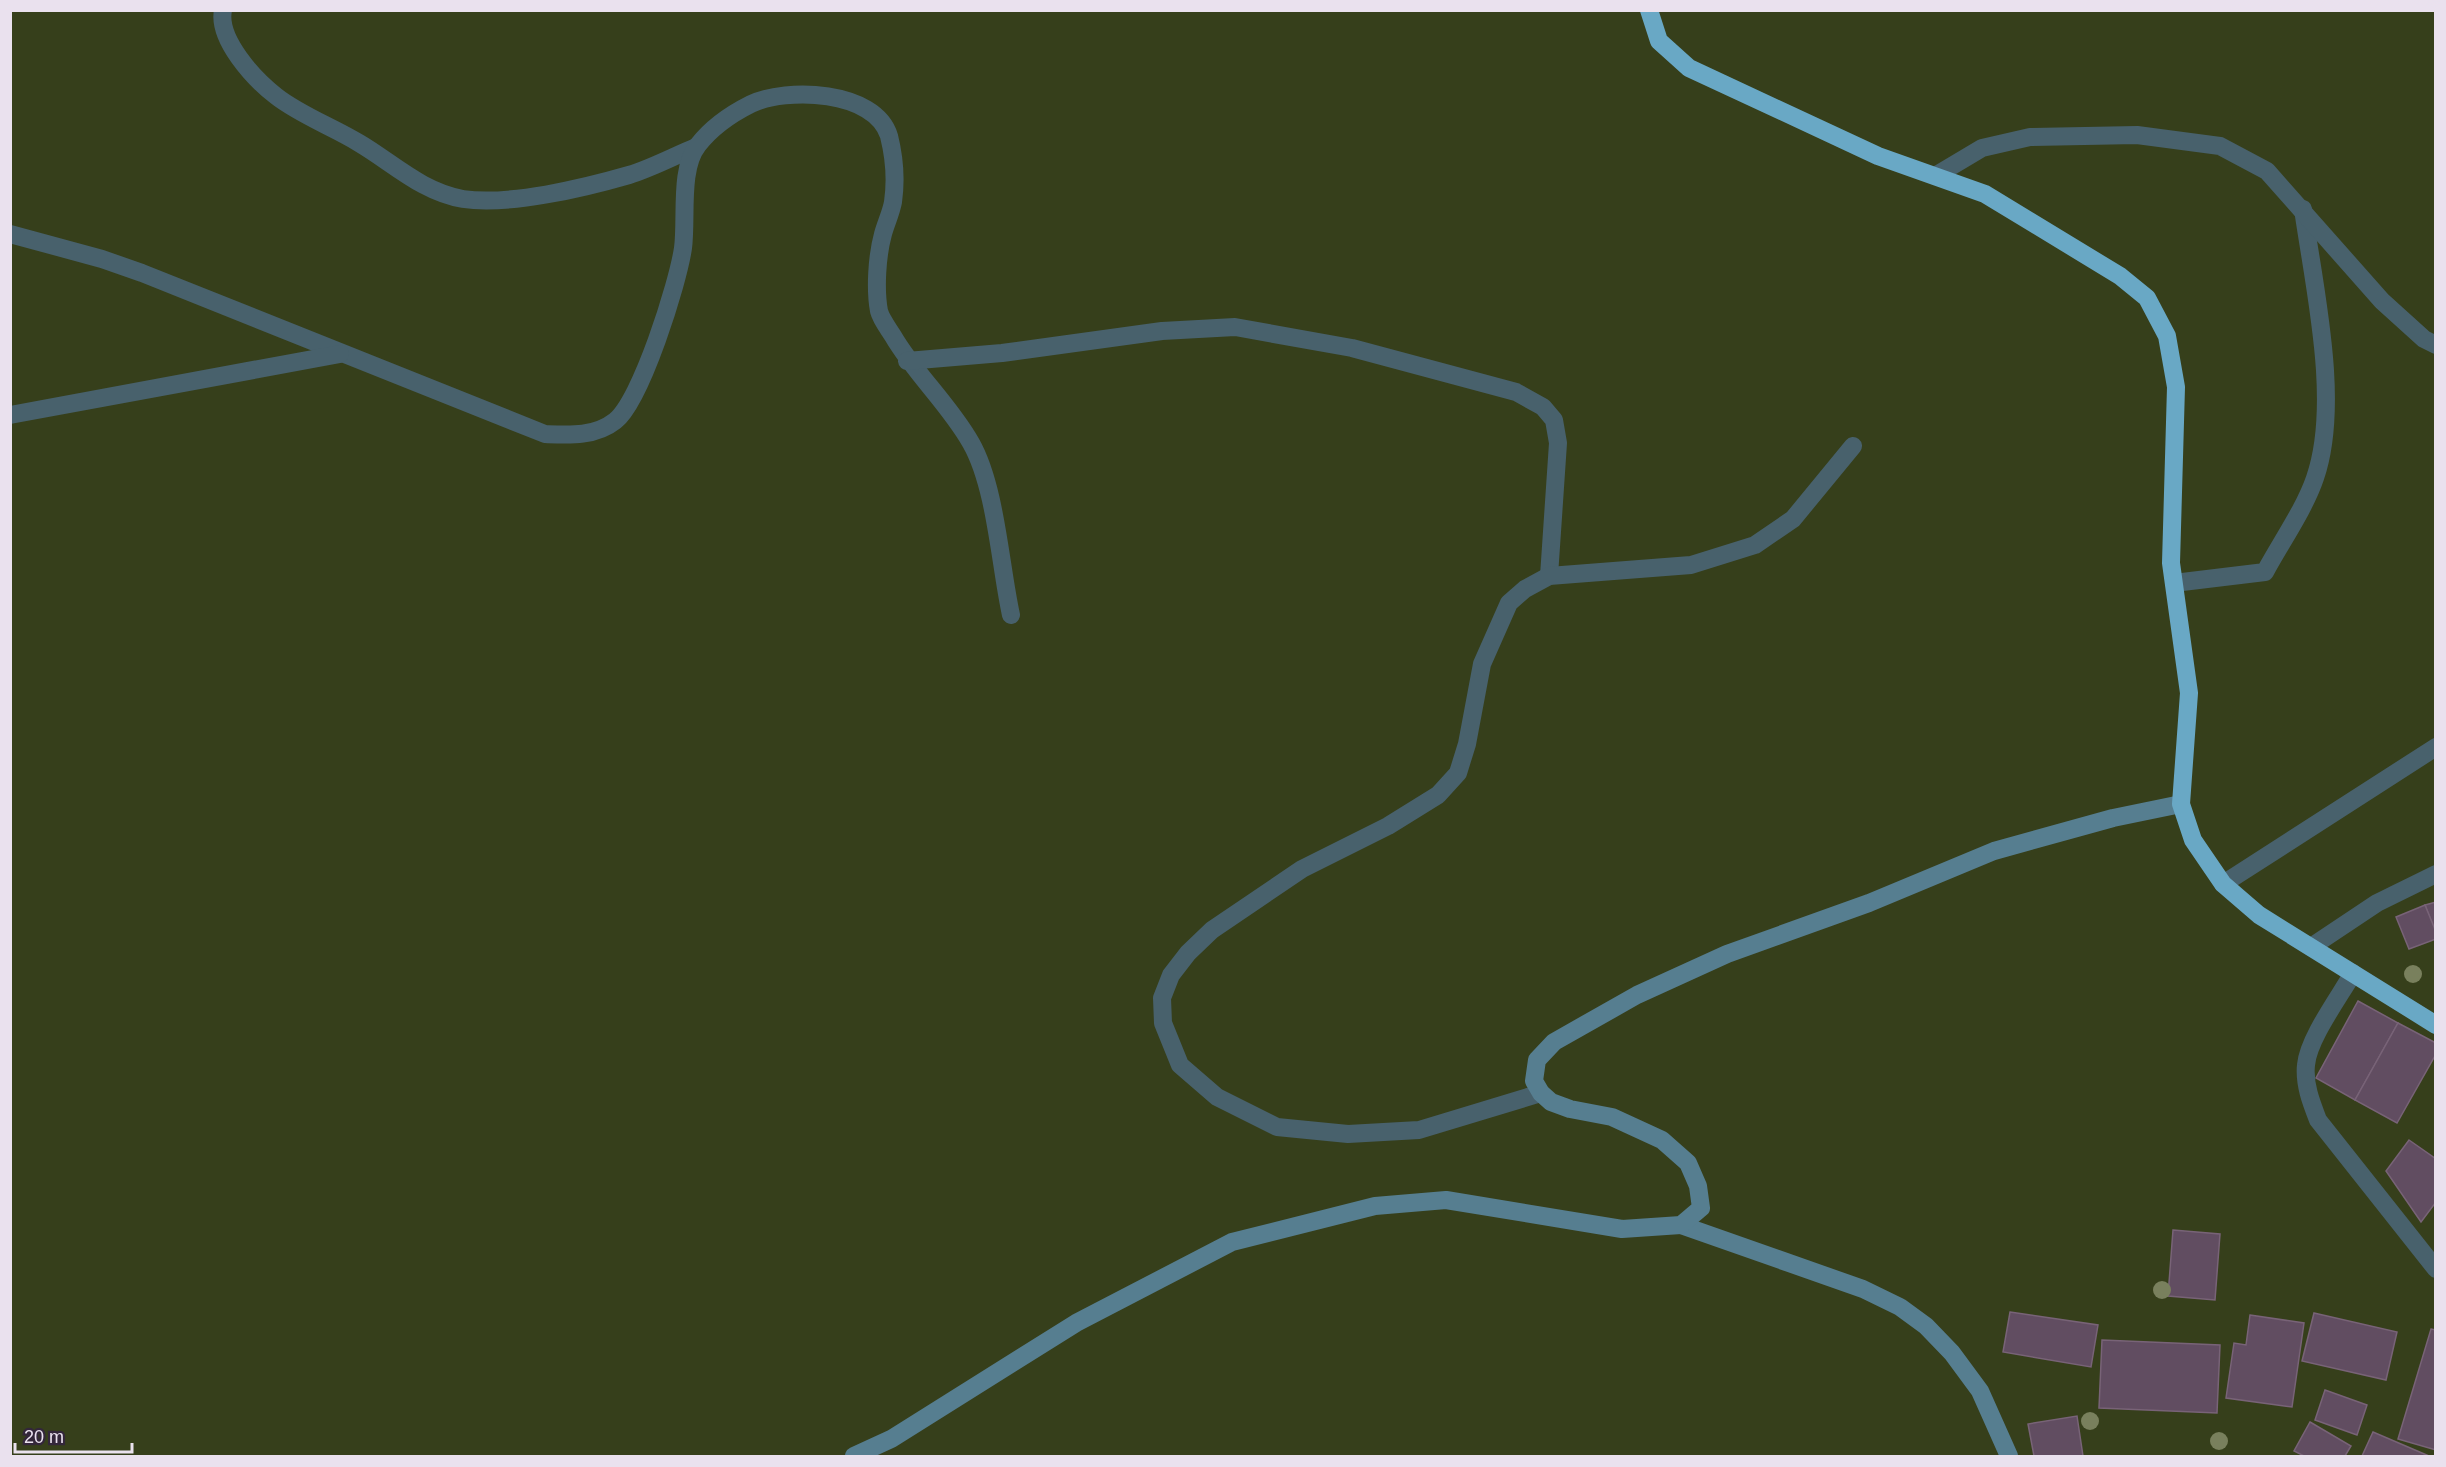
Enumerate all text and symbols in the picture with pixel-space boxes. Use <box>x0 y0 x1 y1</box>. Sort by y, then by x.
scale bar <box>15 1416 132 1454</box>
text: 20 m <box>24 1427 64 1447</box>

